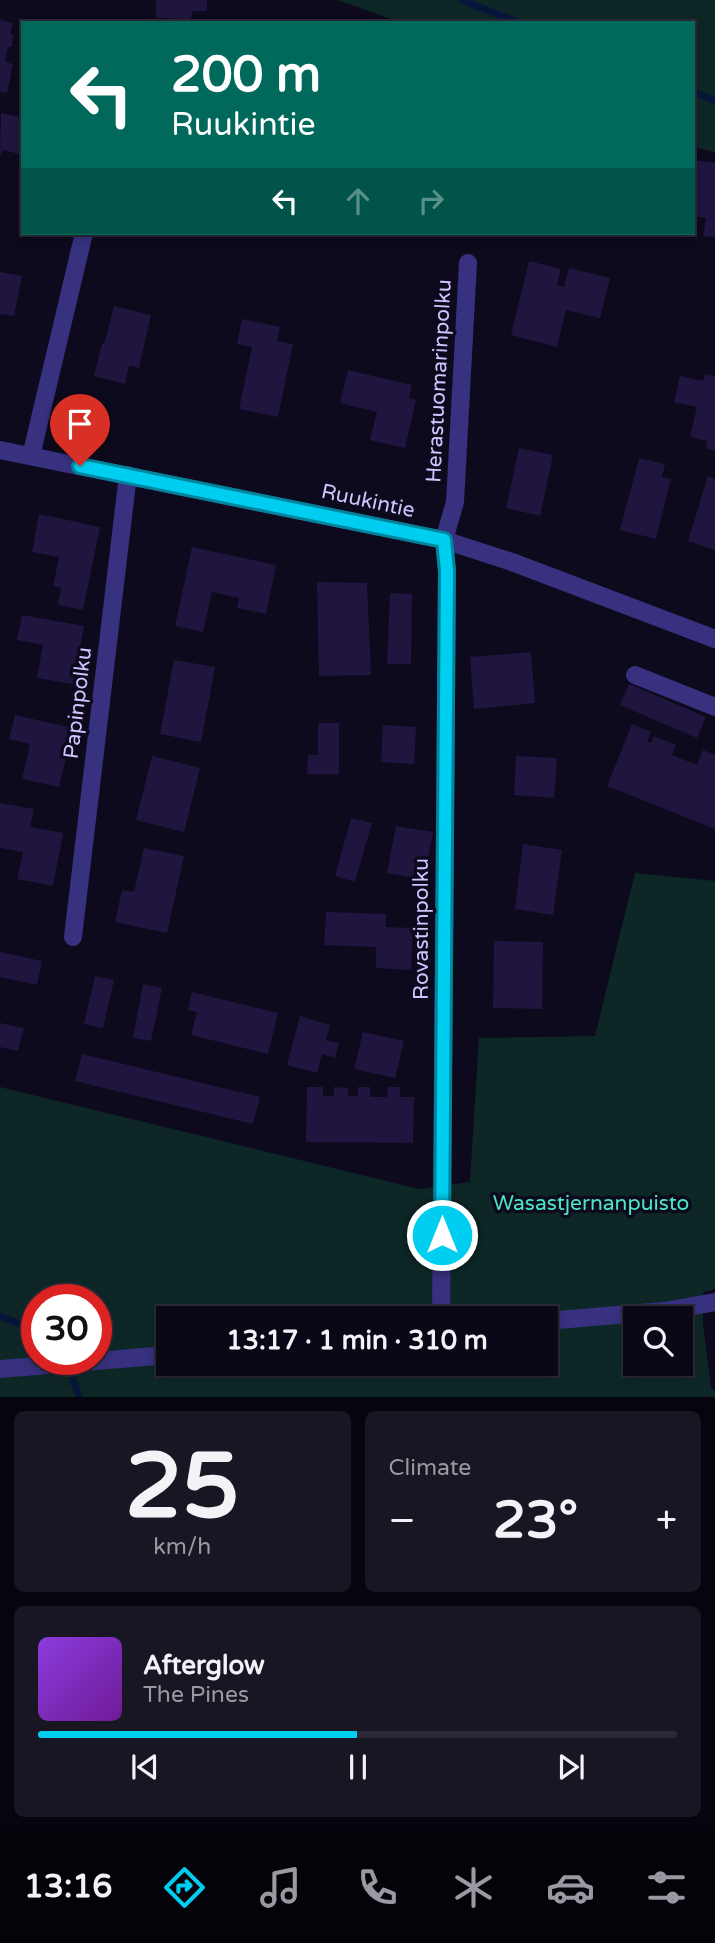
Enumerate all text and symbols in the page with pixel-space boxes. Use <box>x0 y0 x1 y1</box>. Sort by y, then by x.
text: 200 m <box>171 46 321 105</box>
icon: left <box>56 49 147 140</box>
text: Ruukintie <box>171 106 316 144</box>
icon: left <box>266 182 304 220</box>
icon: ahead <box>339 182 377 220</box>
icon: right <box>412 182 450 220</box>
street label: Herastuomarinpolku <box>421 279 457 483</box>
pin <box>50 394 110 466</box>
icon: arrive <box>61 405 99 443</box>
street label: Ruukintie <box>319 479 417 523</box>
street label: Papinpolku <box>59 646 97 760</box>
street label: Rovastinpolku <box>409 858 434 1000</box>
park label: Wasastjernanpuisto <box>493 1191 689 1216</box>
position arrow <box>405 1198 479 1272</box>
speed limit sign: 30 <box>21 1284 112 1375</box>
map controls <box>623 1306 693 1376</box>
button: search <box>623 1306 693 1376</box>
text: 13:17 · 1 min · 310 m <box>226 1325 488 1356</box>
text: 25 <box>125 1432 239 1542</box>
text: Climate <box>389 1454 471 1482</box>
text: 23° <box>493 1489 578 1552</box>
text: − <box>389 1498 416 1544</box>
text: + <box>656 1498 677 1544</box>
text: km/h <box>153 1533 211 1561</box>
text: Afterglow <box>143 1650 265 1681</box>
text: The Pines <box>143 1681 249 1709</box>
icon: previous <box>126 1748 164 1786</box>
icon: pause <box>339 1748 377 1786</box>
icon: next <box>552 1748 590 1786</box>
icon: directions <box>160 1863 209 1912</box>
icon: music <box>256 1863 305 1912</box>
icon: phone <box>353 1863 402 1912</box>
icon: climate <box>449 1863 498 1912</box>
icon: car <box>546 1863 595 1912</box>
icon: filters <box>642 1863 691 1912</box>
text: 13:16 <box>24 1868 112 1906</box>

